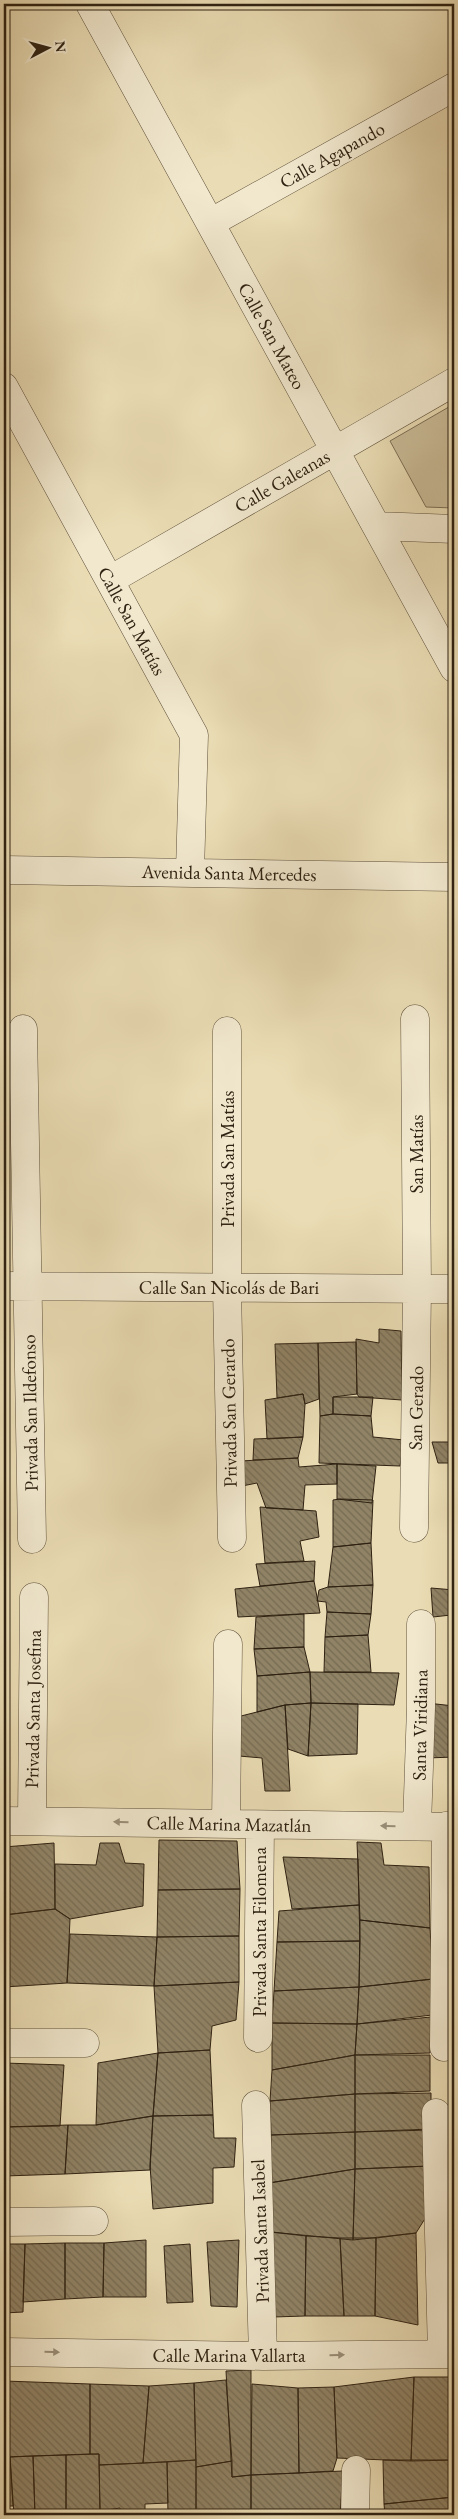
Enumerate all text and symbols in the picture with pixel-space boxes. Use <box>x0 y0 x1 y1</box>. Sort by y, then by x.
north arrow <box>22 22 72 72</box>
text: N <box>51 40 71 54</box>
street label: Calle Agapando <box>275 116 389 194</box>
street label: Calle San Mateo <box>232 278 312 394</box>
street label: Calle Galeanas <box>230 444 334 518</box>
street label: Calle San Matías <box>92 562 172 680</box>
street label: Avenida Santa Mercedes <box>140 859 317 887</box>
street label: Privada San Matías <box>215 1090 240 1228</box>
street label: San Matías <box>404 1115 429 1193</box>
street label: Calle San Nicolás de Bari <box>139 1275 320 1300</box>
street label: Privada San Ildefonso <box>16 1334 44 1492</box>
street label: Privada San Gerardo <box>215 1338 243 1488</box>
street label: San Gerado <box>403 1366 429 1450</box>
street label: Privada Santa Josefina <box>19 1629 47 1789</box>
street label: Santa Viridiana <box>407 1669 433 1781</box>
street label: Calle Marina Mazatlán <box>146 1810 312 1838</box>
one-way arrow <box>112 1818 128 1826</box>
one-way arrow <box>380 1822 396 1830</box>
street label: Privada Santa Filomena <box>247 1847 272 2017</box>
street label: Privada Santa Isabel <box>245 2158 275 2303</box>
street label: Calle Marina Vallarta <box>152 2343 306 2368</box>
one-way arrow <box>45 2349 61 2357</box>
one-way arrow <box>330 2351 346 2359</box>

